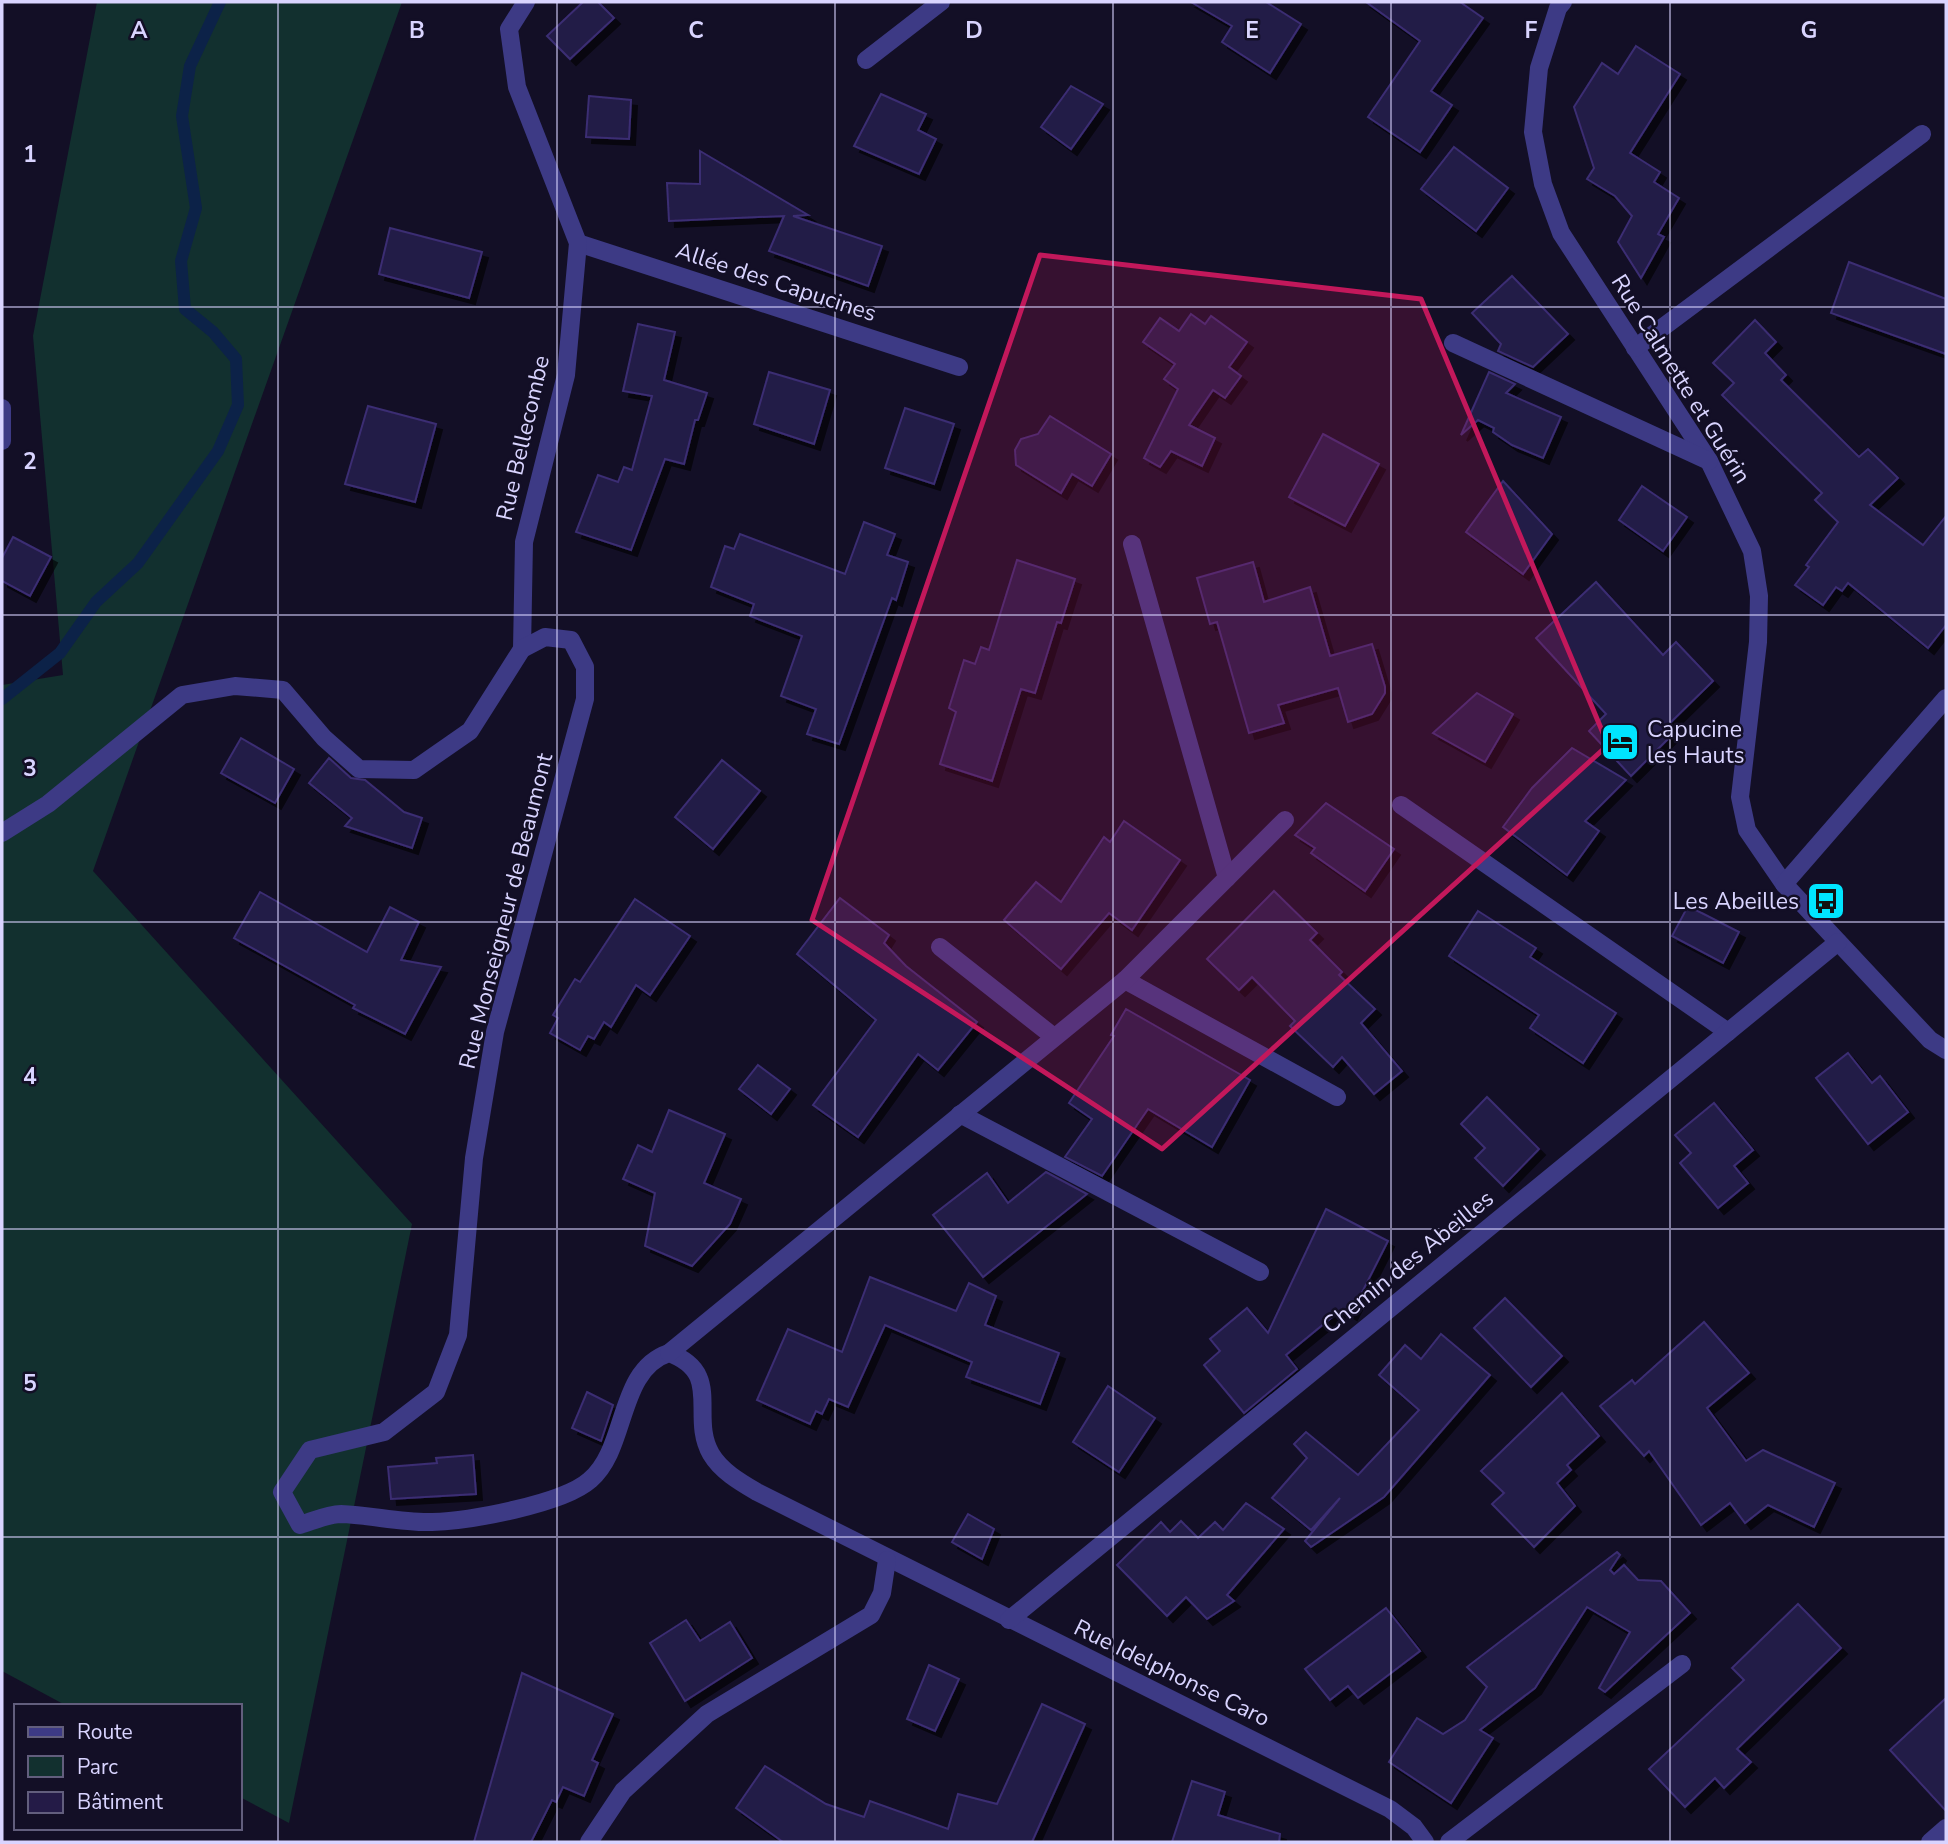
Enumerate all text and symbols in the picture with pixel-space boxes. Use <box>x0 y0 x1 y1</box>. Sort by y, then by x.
text: A <box>130 15 148 46</box>
text: B <box>409 15 425 46</box>
text: C <box>688 15 704 46</box>
text: D <box>965 15 983 46</box>
text: E <box>1245 15 1259 46</box>
text: F <box>1525 15 1538 46</box>
text: G <box>1801 15 1817 46</box>
text: 1 <box>23 139 37 170</box>
street label: Allée des Capucines <box>672 235 880 329</box>
street label: Rue Calmette et Guérin <box>1604 269 1758 489</box>
street label: Rue Bellecombe <box>489 352 557 524</box>
text: 2 <box>23 446 37 477</box>
place label: Capucine les Hauts <box>1647 714 1745 771</box>
hotel icon: Capucine les Hauts <box>1599 721 1641 763</box>
street label: Rue Monseigneur de Beaumont <box>452 749 561 1072</box>
text: 3 <box>23 753 37 784</box>
bus stop icon: Les Abeilles <box>1805 880 1847 922</box>
place label: Les Abeilles <box>1673 886 1799 917</box>
text: 4 <box>23 1061 37 1092</box>
street label: Chemin des Abeilles <box>1316 1183 1500 1341</box>
text: 5 <box>23 1368 37 1399</box>
street label: Rue Idelphonse Caro <box>1069 1612 1275 1734</box>
legend <box>14 1704 242 1830</box>
text: Route <box>77 1718 133 1746</box>
text: Parc <box>77 1753 118 1781</box>
text: Bâtiment <box>77 1788 164 1816</box>

